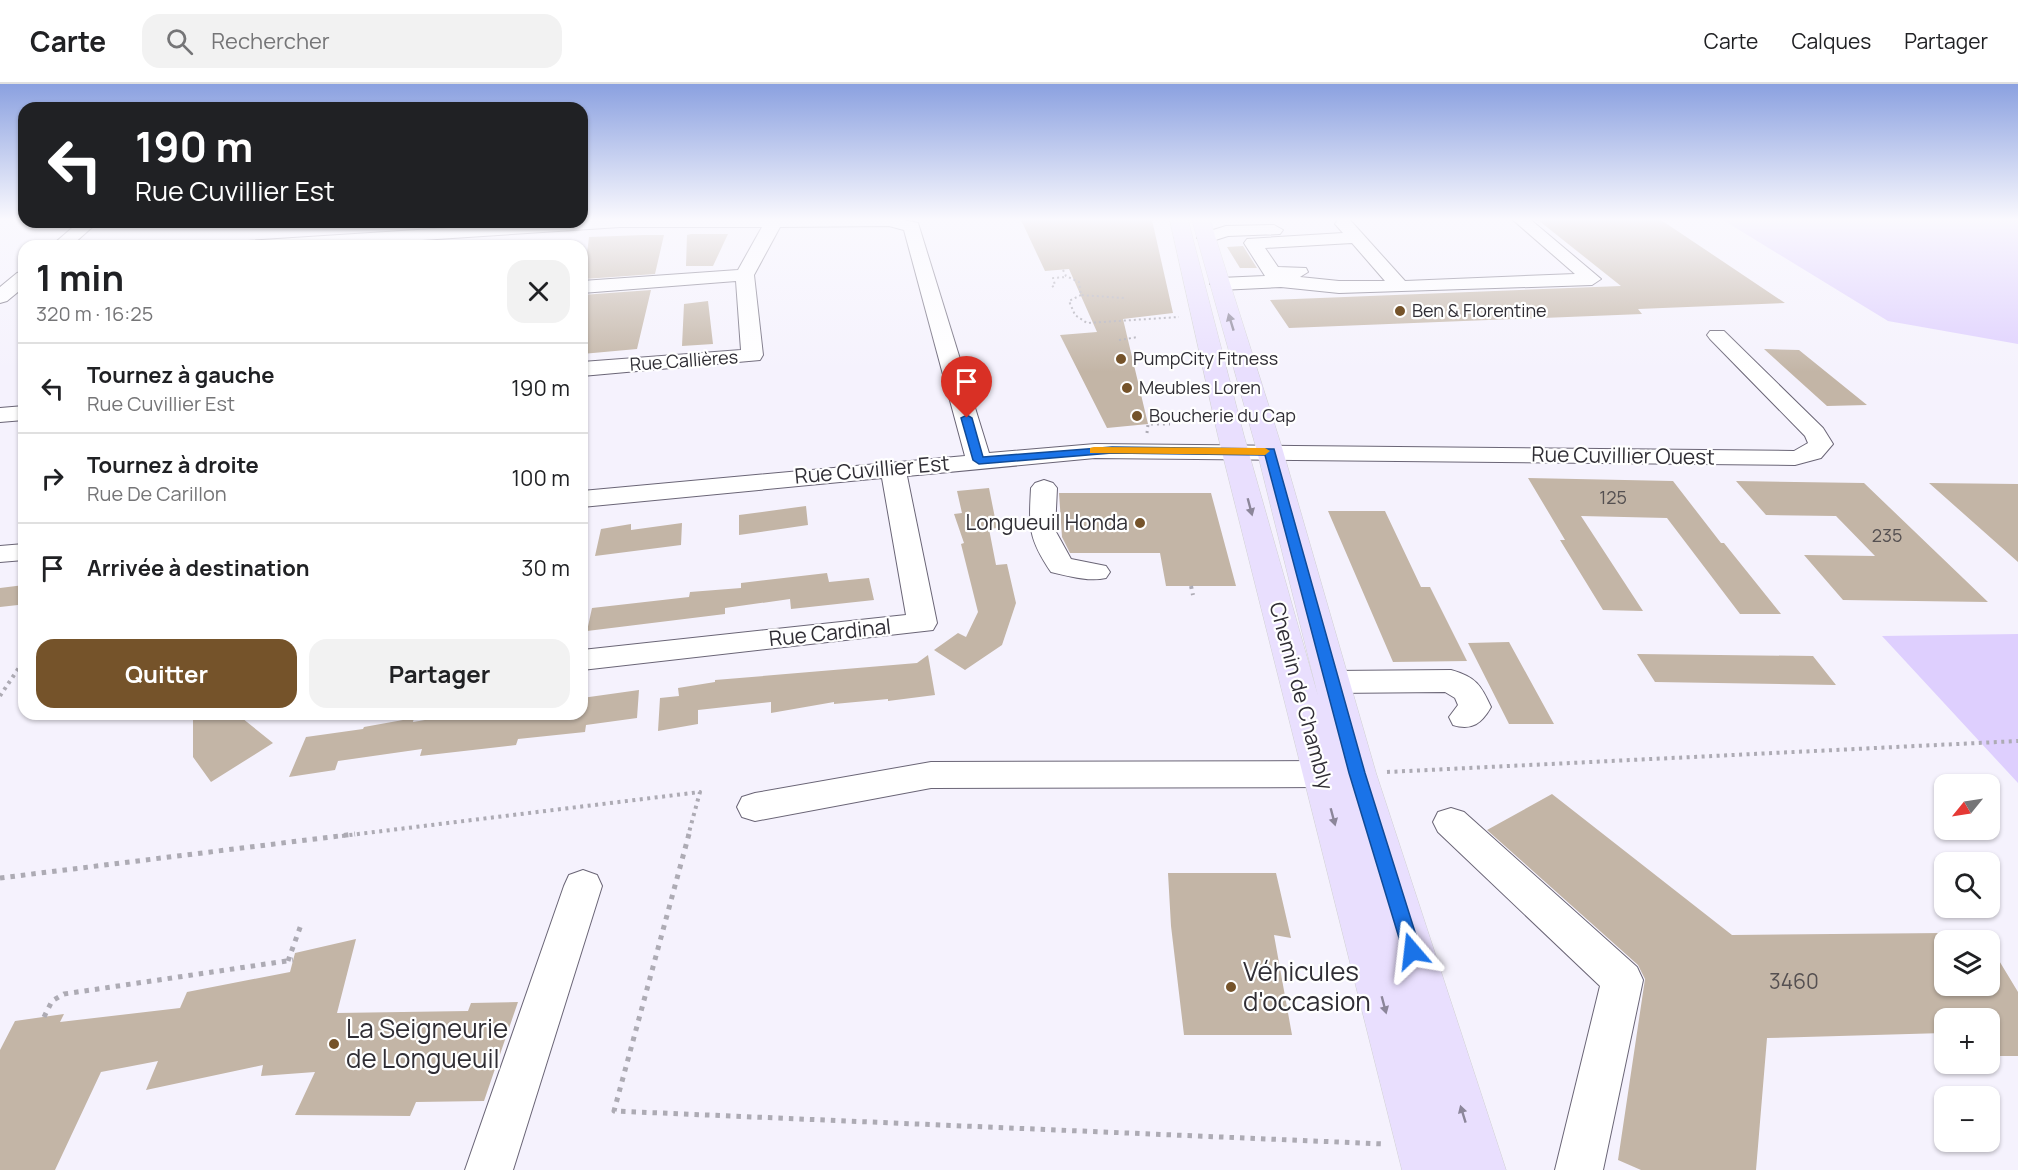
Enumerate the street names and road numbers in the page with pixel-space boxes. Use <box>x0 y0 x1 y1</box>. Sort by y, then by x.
street label: Rue Callières <box>629 344 739 376</box>
street label: Rue Cuvillier Ouest <box>1531 439 1715 471</box>
street label: Rue Cuvillier Est <box>793 448 951 490</box>
street label: Chemin de Chambly <box>1263 599 1340 793</box>
street label: Rue Cardinal <box>767 612 892 652</box>

